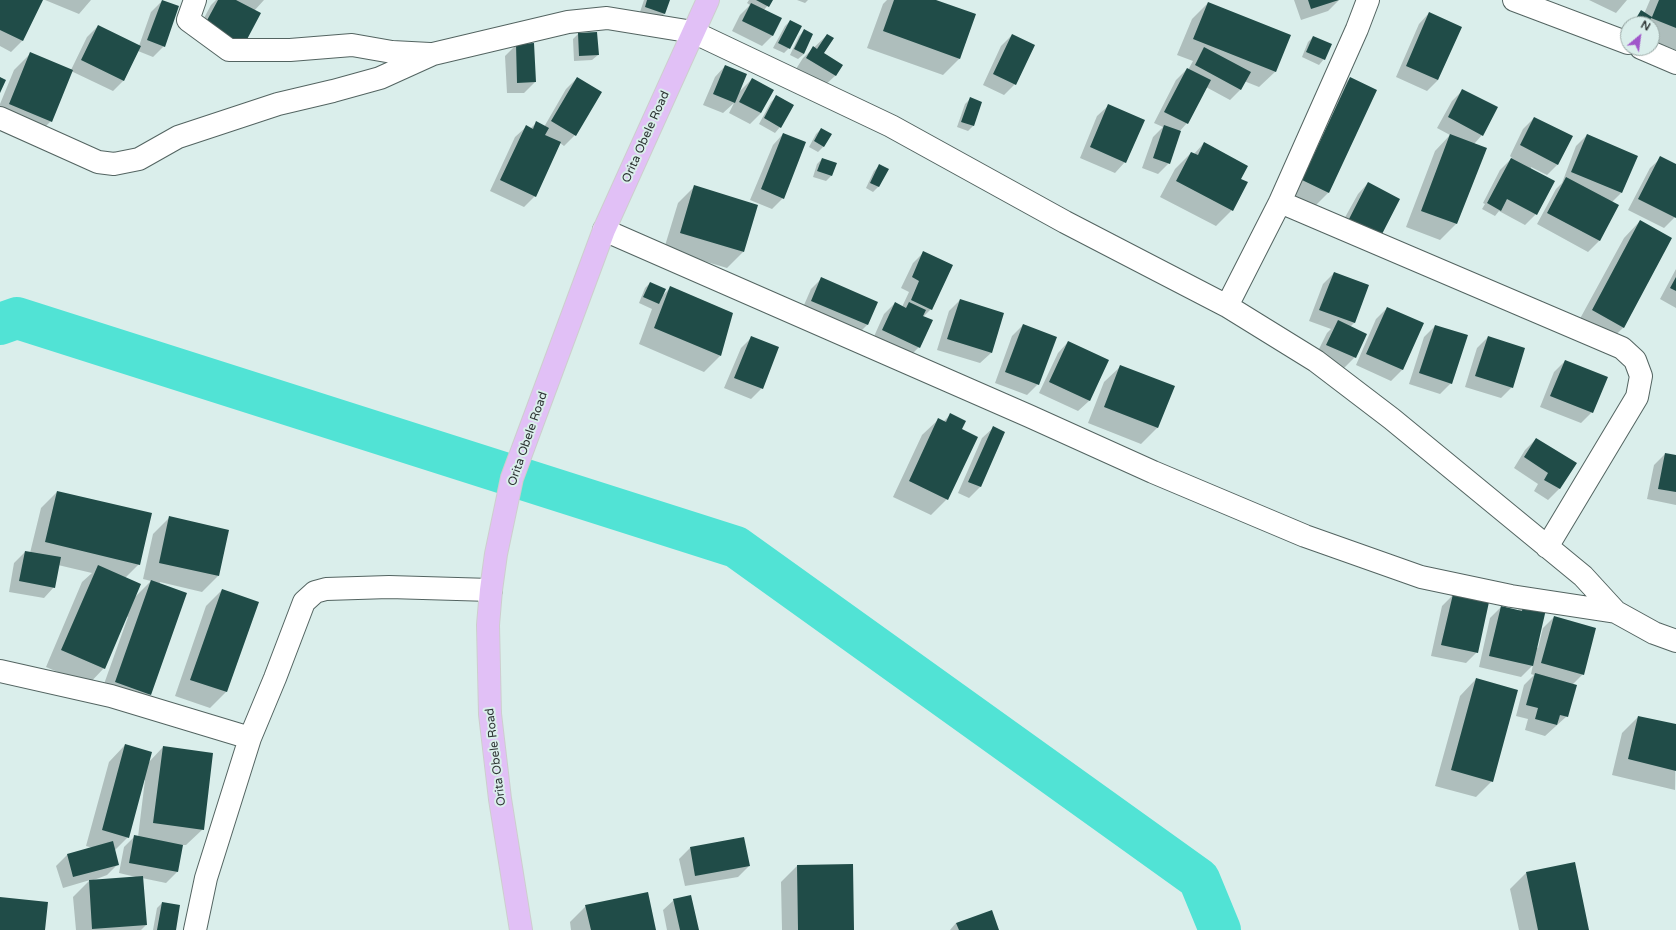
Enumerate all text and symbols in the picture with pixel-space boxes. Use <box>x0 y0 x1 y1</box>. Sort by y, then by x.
north arrow <box>1620 16 1660 56</box>
text: N <box>1639 18 1653 34</box>
street label: Orita Obele Road <box>619 89 673 185</box>
street label: Orita Obele Road <box>505 390 551 488</box>
street label: Orita Obele Road <box>483 707 509 807</box>

